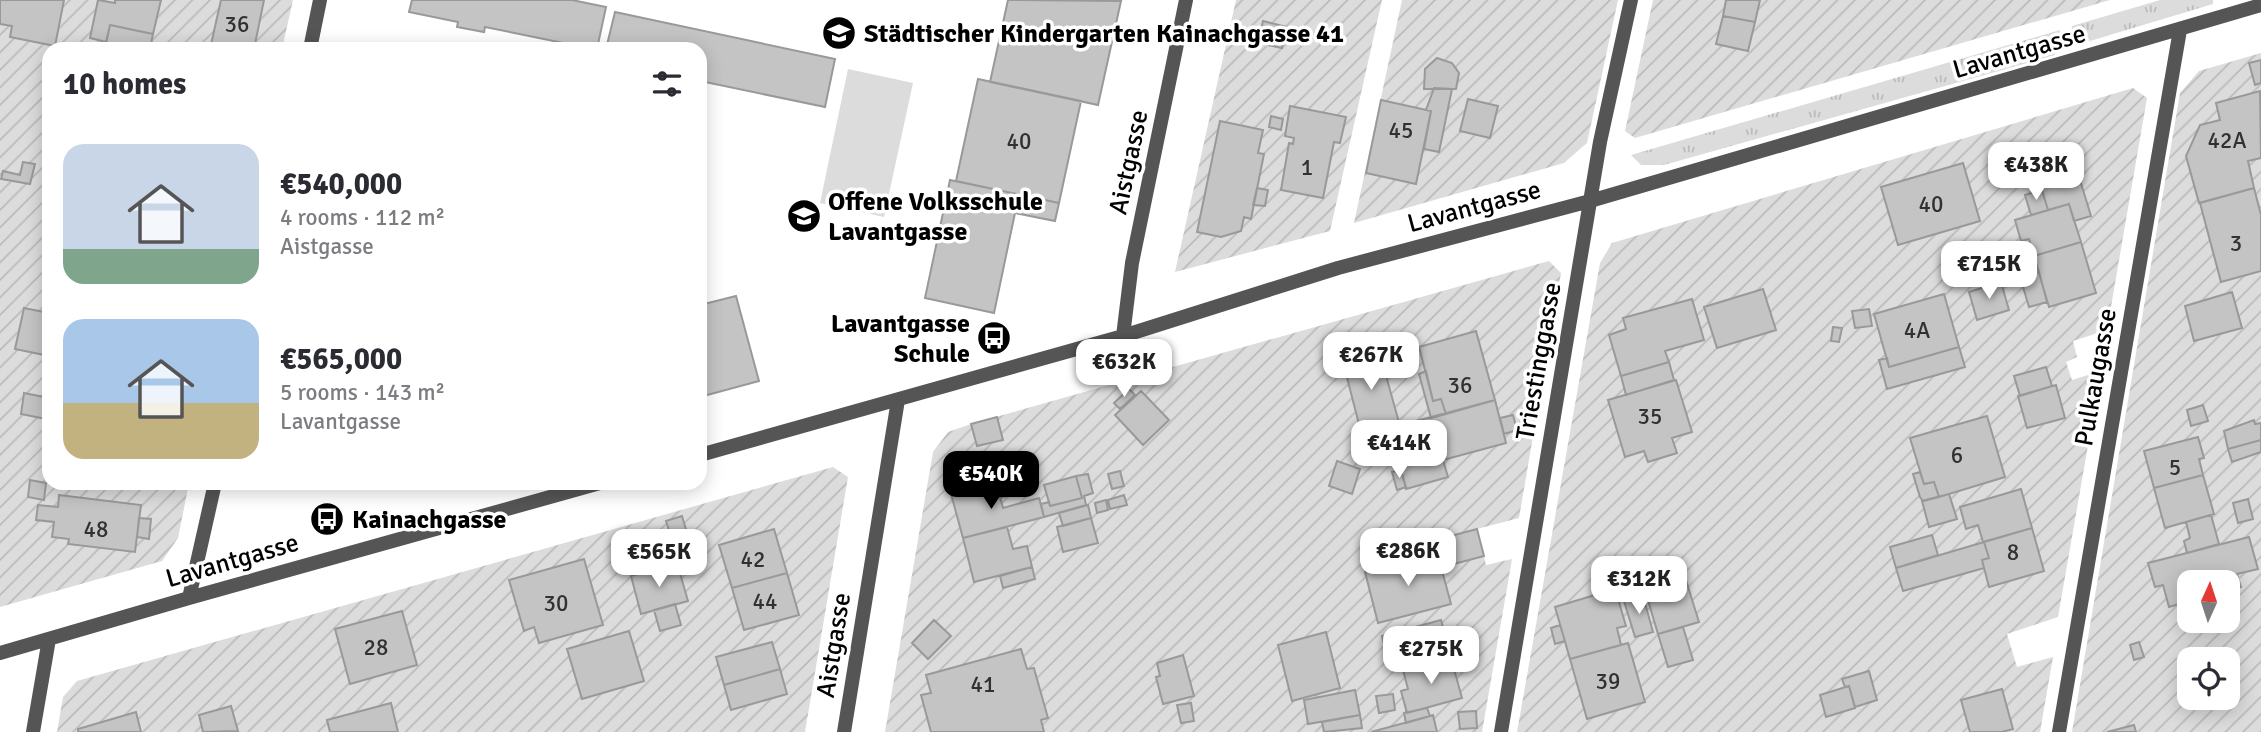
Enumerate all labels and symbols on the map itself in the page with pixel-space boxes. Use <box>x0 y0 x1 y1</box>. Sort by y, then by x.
house number: 36 <box>225 10 249 39</box>
school or university icon: Städtischer Kindergarten Kainachgasse 41 <box>820 14 858 52</box>
place label: Städtischer Kindergarten Kainachgasse 41 <box>864 18 1344 50</box>
street label: Lavantgasse <box>1949 18 2089 86</box>
street label: Aistgasse <box>1102 107 1156 217</box>
house number: 45 <box>1389 116 1413 145</box>
house number: 42A <box>2208 126 2246 155</box>
house number: 40 <box>1007 127 1031 156</box>
pin: €438K <box>1987 142 2085 202</box>
house number: 1 <box>1301 153 1313 182</box>
street label: Lavantgasse <box>1404 174 1545 240</box>
place label: Offene Volksschule Lavantgasse <box>828 186 1043 248</box>
house number: 40 <box>1919 190 1943 219</box>
school or university icon: Offene Volksschule Lavantgasse <box>785 197 823 235</box>
house number: 3 <box>2230 229 2242 258</box>
pin: €715K <box>1940 242 2038 301</box>
street label: Triestinggasse <box>1509 280 1569 443</box>
street label: Pulkaugasse <box>2068 306 2124 449</box>
place label: Lavantgasse Schule <box>831 308 970 370</box>
house number: 4A <box>1904 316 1930 345</box>
bus stop icon: Lavantgasse Schule <box>975 319 1013 357</box>
pin: €267K <box>1322 332 1420 392</box>
pin: €632K <box>1075 340 1173 399</box>
house number: 36 <box>1448 371 1472 400</box>
house number: 35 <box>1638 402 1662 431</box>
pin: €414K <box>1350 420 1448 480</box>
house number: 6 <box>1951 441 1963 470</box>
pin: €540K <box>942 452 1040 511</box>
house number: 5 <box>2169 453 2181 482</box>
bus stop icon: Kainachgasse <box>308 500 346 538</box>
place label: Kainachgasse <box>352 504 507 536</box>
house number: 48 <box>84 515 108 544</box>
street label: Lavantgasse <box>162 527 302 595</box>
pin: €286K <box>1359 528 1457 588</box>
pin: €565K <box>610 530 708 589</box>
house number: 8 <box>2007 538 2019 567</box>
house number: 42 <box>741 545 765 574</box>
pin: €312K <box>1590 556 1688 616</box>
north arrow <box>2177 570 2240 634</box>
house number: 44 <box>753 587 777 616</box>
house number: 30 <box>544 589 568 618</box>
street label: Aistgasse <box>810 590 858 700</box>
pin: €275K <box>1382 626 1480 686</box>
house number: 28 <box>364 633 388 662</box>
house number: 39 <box>1596 667 1620 696</box>
house number: 41 <box>971 670 995 699</box>

